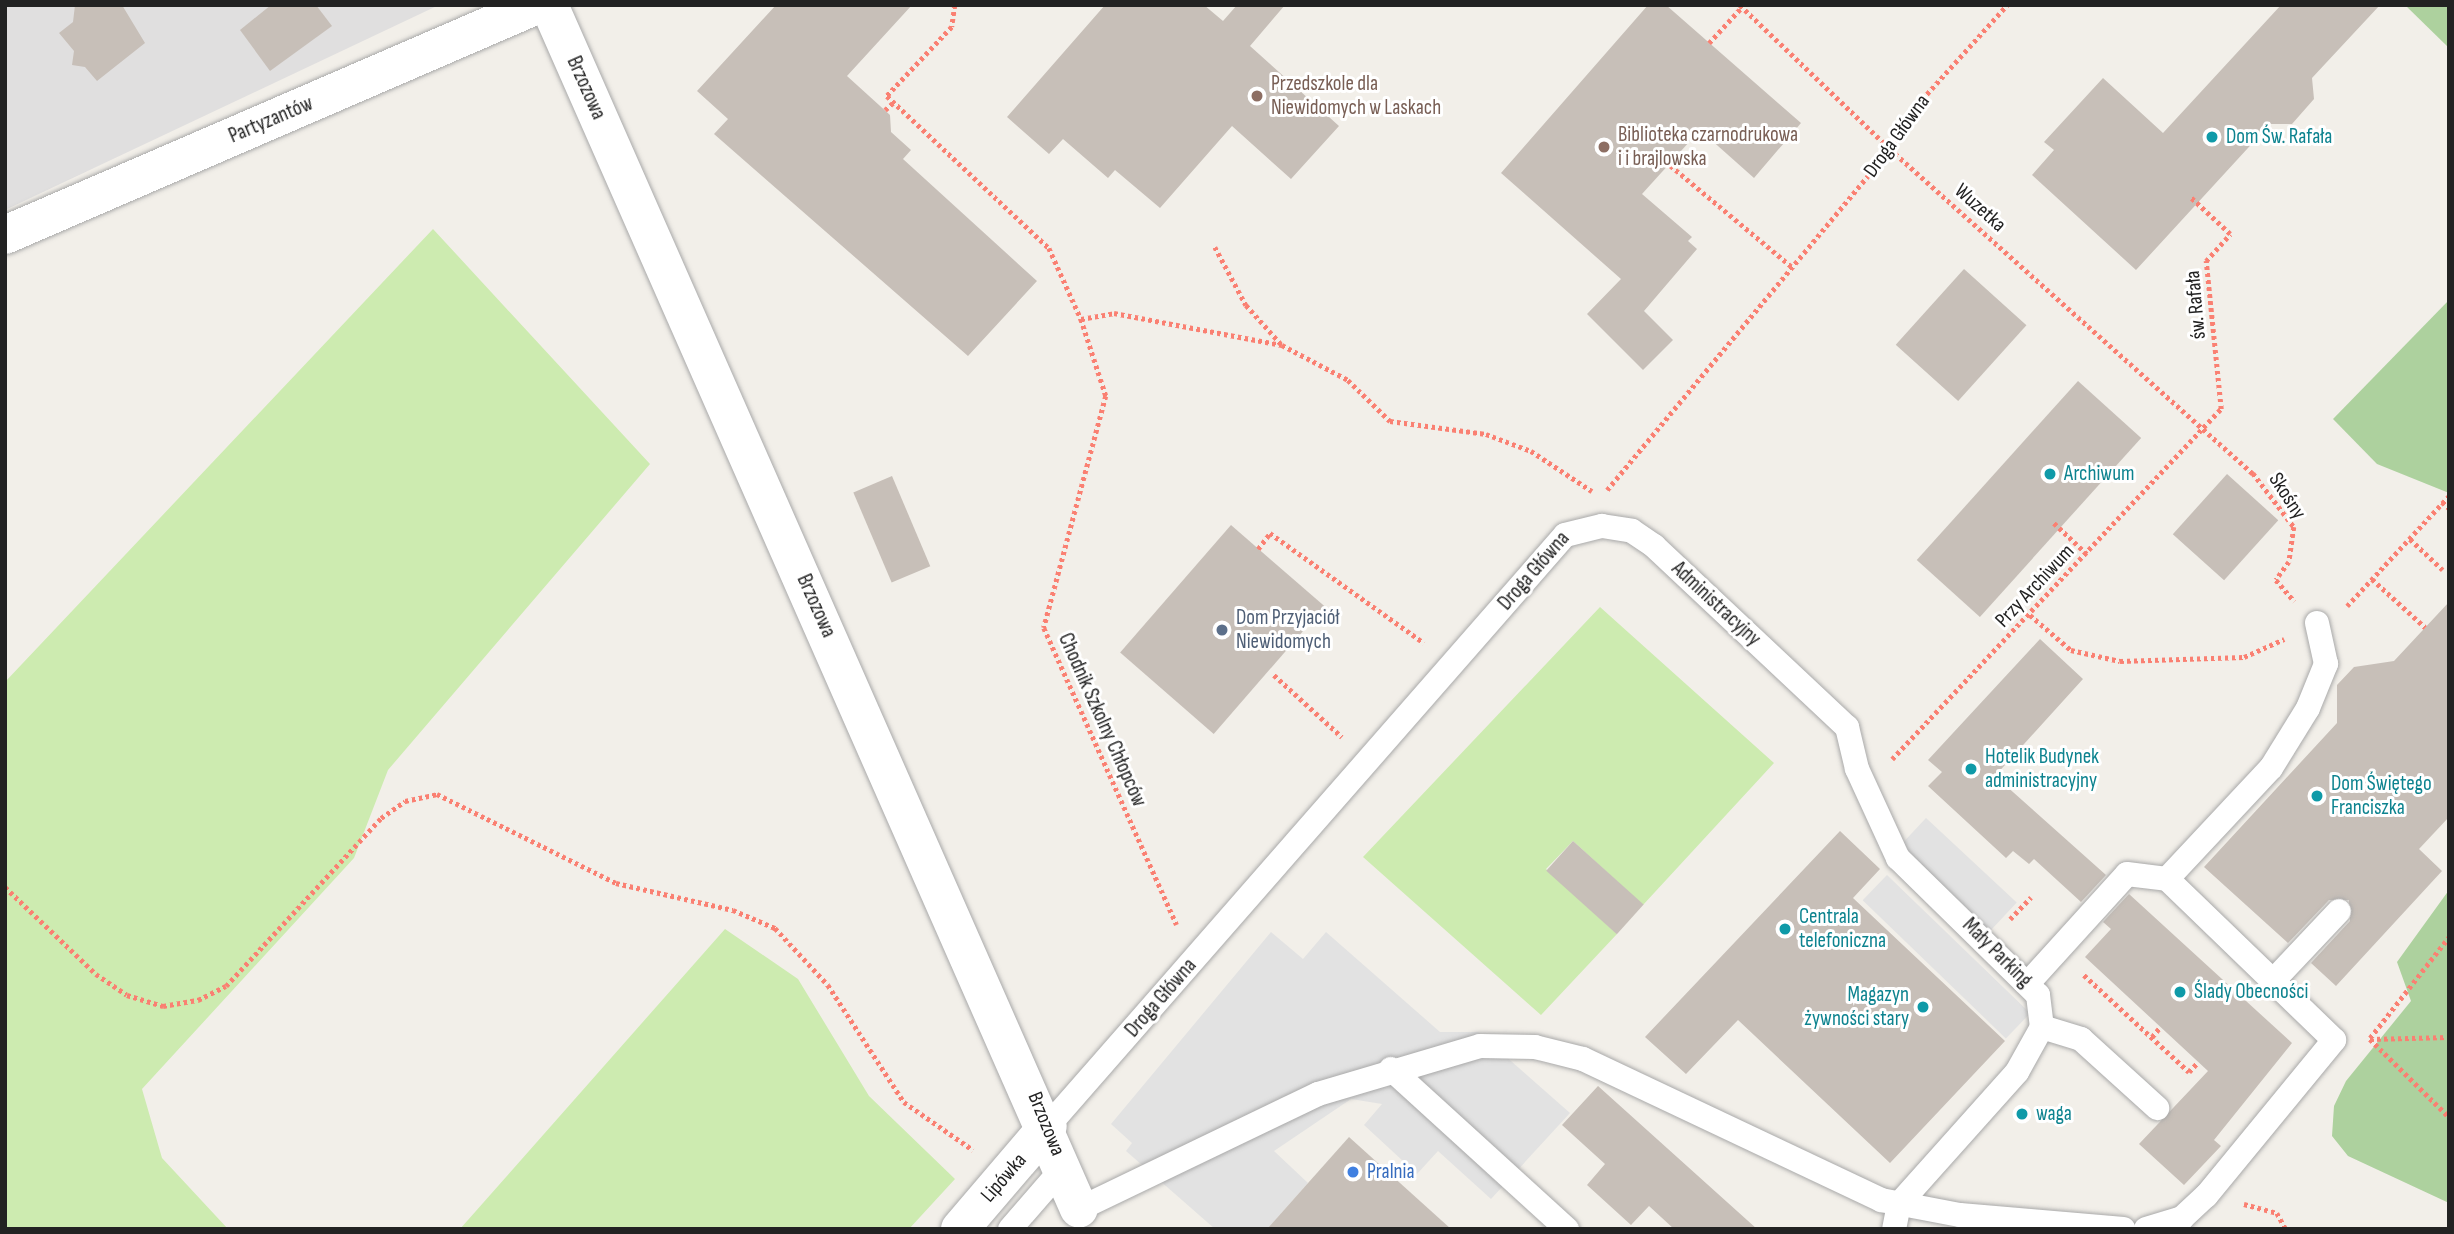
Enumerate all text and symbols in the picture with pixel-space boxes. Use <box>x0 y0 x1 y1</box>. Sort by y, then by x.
street label: Brzozowa <box>561 52 611 124</box>
place label: Przedszkole dla Niewidomych w Laskach <box>1271 71 1441 121</box>
marker: Przedszkole dla Niewidomych w Laskach <box>1249 88 1265 104</box>
street label: Droga Główna <box>1859 90 1935 182</box>
street label: Partyzantów <box>225 91 317 149</box>
place label: Biblioteka czarnodrukowa i i brajlowska <box>1618 122 1798 172</box>
place label: Dom Św. Rafała <box>2226 124 2332 150</box>
marker: Dom Św. Rafała <box>2204 129 2220 145</box>
marker: Biblioteka czarnodrukowa i i brajlowska <box>1596 139 1612 155</box>
street label: Wuzetka <box>1949 178 2011 238</box>
street label: św. Rafała <box>2180 270 2212 340</box>
place label: Archiwum <box>2064 461 2134 487</box>
marker: Archiwum <box>2042 466 2058 482</box>
street label: Skośny <box>2263 468 2311 524</box>
street label: Droga Główna <box>1493 526 1575 616</box>
street label: Przy Archiwum <box>1990 539 2080 633</box>
street label: Administracyjny <box>1666 556 1766 652</box>
street label: Brzozowa <box>791 570 841 642</box>
place label: Dom Przyjaciół Niewidomych <box>1236 605 1339 655</box>
marker: Dom Przyjaciół Niewidomych <box>1214 622 1230 638</box>
street label: Chodnik Szkolny Chłopców <box>1052 629 1152 811</box>
place label: Hotelik Budynek administracyjny <box>1985 744 2099 794</box>
marker: Hotelik Budynek administracyjny <box>1963 761 1979 777</box>
place label: Dom Świętego Franciszka <box>2331 771 2432 821</box>
marker: Dom Świętego Franciszka <box>2309 788 2325 804</box>
place label: Centrala telefoniczna <box>1799 904 1886 954</box>
street label: Mały Parking <box>1957 913 2037 993</box>
marker: Centrala telefoniczna <box>1777 921 1793 937</box>
street label: Droga Główna <box>1120 953 1202 1043</box>
place label: Ślady Obecności <box>2194 979 2308 1005</box>
place label: Magazyn żywności stary <box>1804 982 1909 1032</box>
marker: Ślady Obecności <box>2172 984 2188 1000</box>
marker: Magazyn żywności stary <box>1915 999 1931 1015</box>
street label: Brzozowa <box>1022 1088 1070 1160</box>
place label: waga <box>2036 1101 2072 1127</box>
marker: waga <box>2014 1106 2030 1122</box>
street label: Lipówka <box>976 1148 1032 1208</box>
place label: Pralnia <box>1367 1159 1415 1185</box>
marker: Pralnia <box>1345 1164 1361 1180</box>

